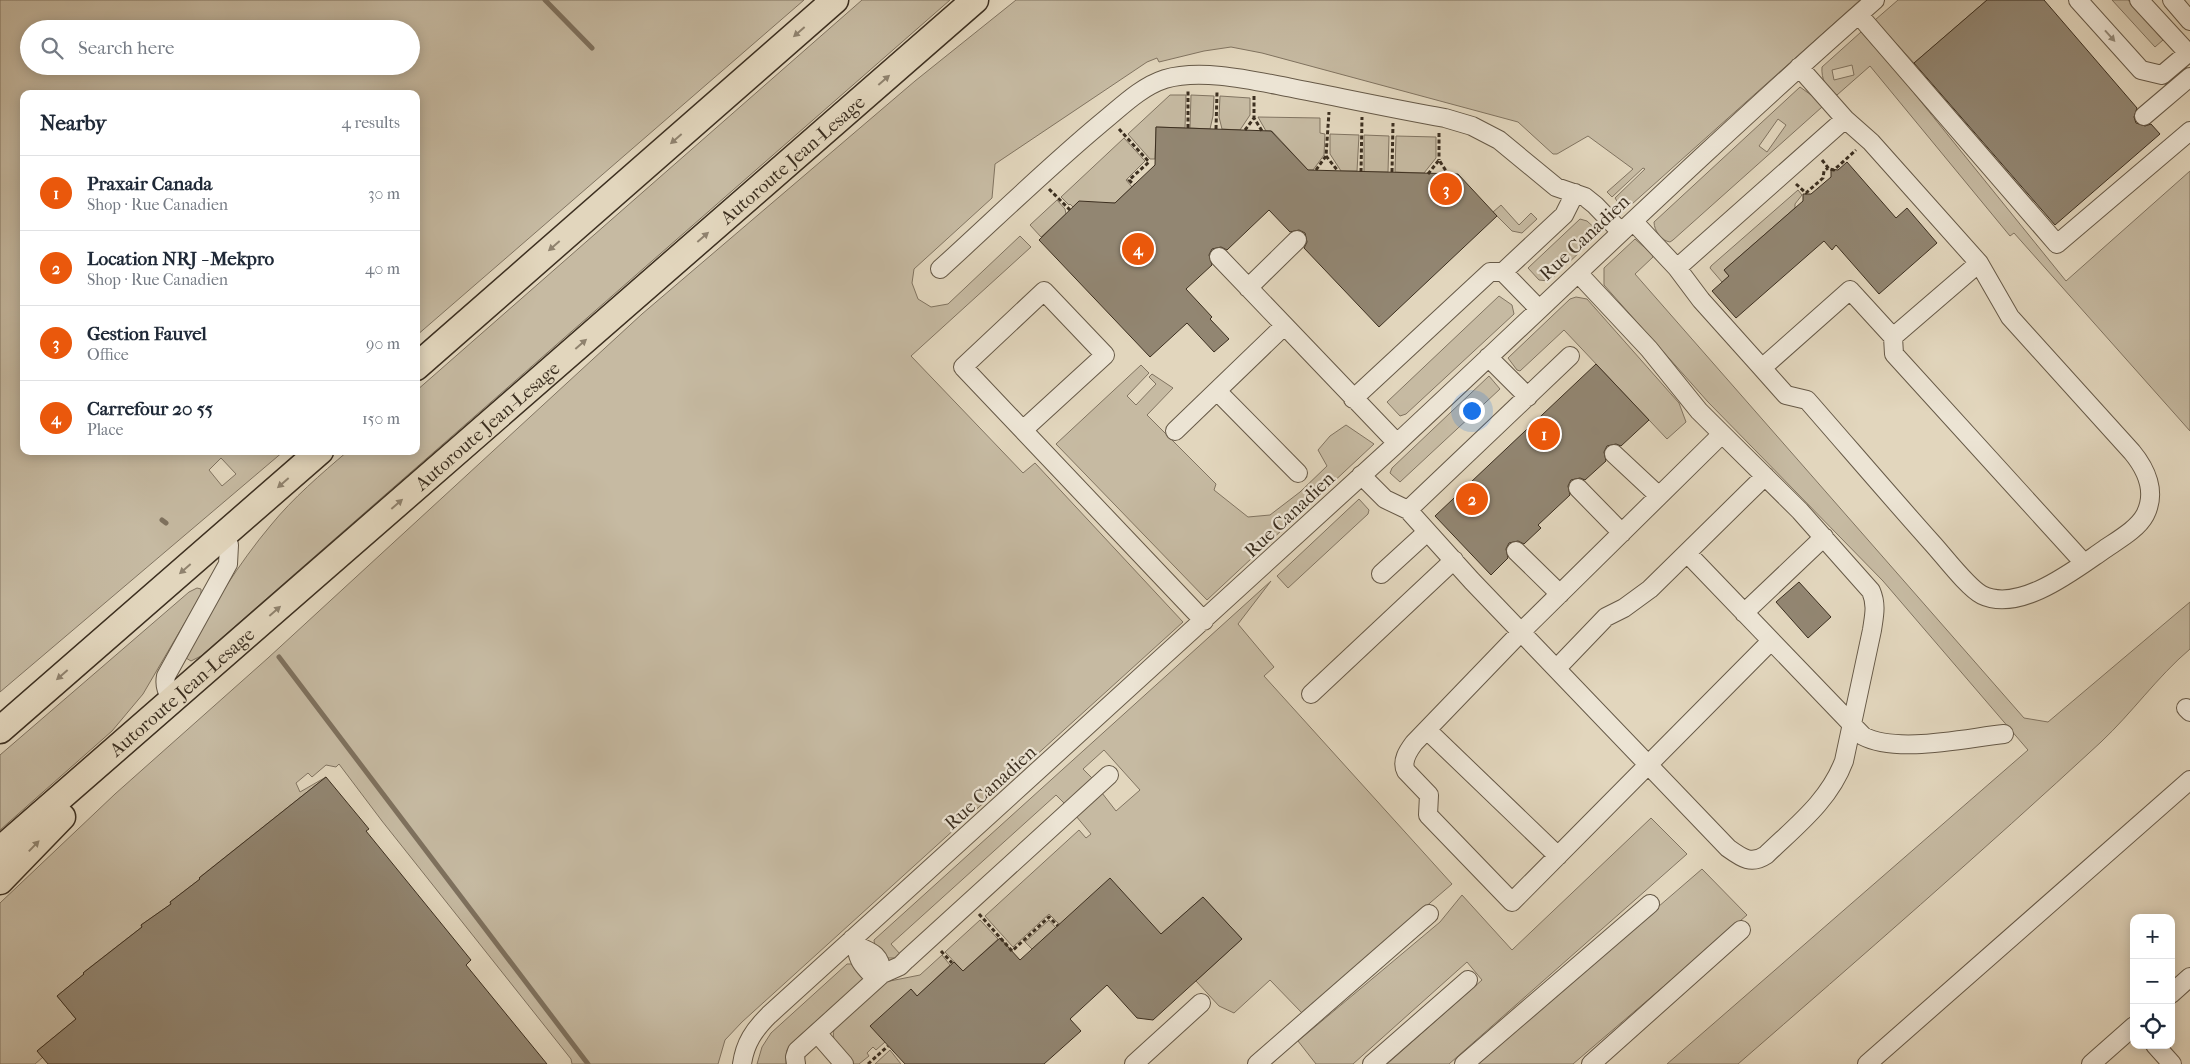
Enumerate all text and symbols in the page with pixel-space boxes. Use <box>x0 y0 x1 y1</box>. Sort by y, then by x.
search box <box>20 20 420 75</box>
one-way arrow <box>793 26 805 38</box>
one-way arrow <box>2105 30 2116 43</box>
icon: search <box>38 34 66 62</box>
text: Search here <box>78 37 174 59</box>
one-way arrow <box>877 74 889 86</box>
street label: Autoroute Jean-Lesage <box>715 91 870 230</box>
text: Nearby <box>40 111 106 135</box>
text: 4 results <box>342 113 400 132</box>
one-way arrow <box>671 133 683 145</box>
pin: 3 <box>1430 170 1462 208</box>
text: Praxair Canada <box>87 173 212 195</box>
text: 1 <box>53 184 59 203</box>
text: 30 m <box>368 184 400 203</box>
street label: Rue Canadien <box>1535 190 1634 285</box>
text: Shop · Rue Canadien <box>87 195 228 214</box>
pin: 4 <box>1122 230 1154 268</box>
one-way arrow <box>697 232 710 243</box>
one-way arrow <box>548 240 560 251</box>
text: Location NRJ - Mekpro <box>87 248 274 270</box>
text: 2 <box>52 259 60 278</box>
text: 40 m <box>365 259 400 278</box>
text: Shop · Rue Canadien <box>87 270 228 289</box>
text: Gestion Fauvel <box>87 323 207 345</box>
text: 3 <box>53 334 59 353</box>
text: 90 m <box>366 334 400 353</box>
one-way arrow <box>574 338 587 349</box>
text: Office <box>87 345 129 364</box>
street label: Autoroute Jean-Lesage <box>410 357 564 496</box>
text: Carrefour 20 55 <box>87 398 213 420</box>
your location <box>1459 398 1485 424</box>
text: 4 <box>51 409 61 428</box>
text: 150 m <box>362 409 400 428</box>
pin: 1 <box>1528 415 1560 453</box>
text: Place <box>87 420 123 439</box>
street label: Rue Canadien <box>1240 467 1339 562</box>
one-way arrow <box>276 478 289 489</box>
pin: 2 <box>1456 480 1488 518</box>
one-way arrow <box>391 498 404 509</box>
one-way arrow <box>179 563 191 574</box>
one-way arrow <box>269 605 281 617</box>
street label: Autoroute Jean-Lesage <box>105 623 259 762</box>
one-way arrow <box>56 670 69 681</box>
street label: Rue Canadien <box>940 741 1041 834</box>
one-way arrow <box>28 840 40 852</box>
map controls <box>2130 914 2175 1049</box>
button: + <box>2130 914 2175 959</box>
button: − <box>2130 959 2175 1004</box>
button: locate <box>2130 1004 2175 1049</box>

